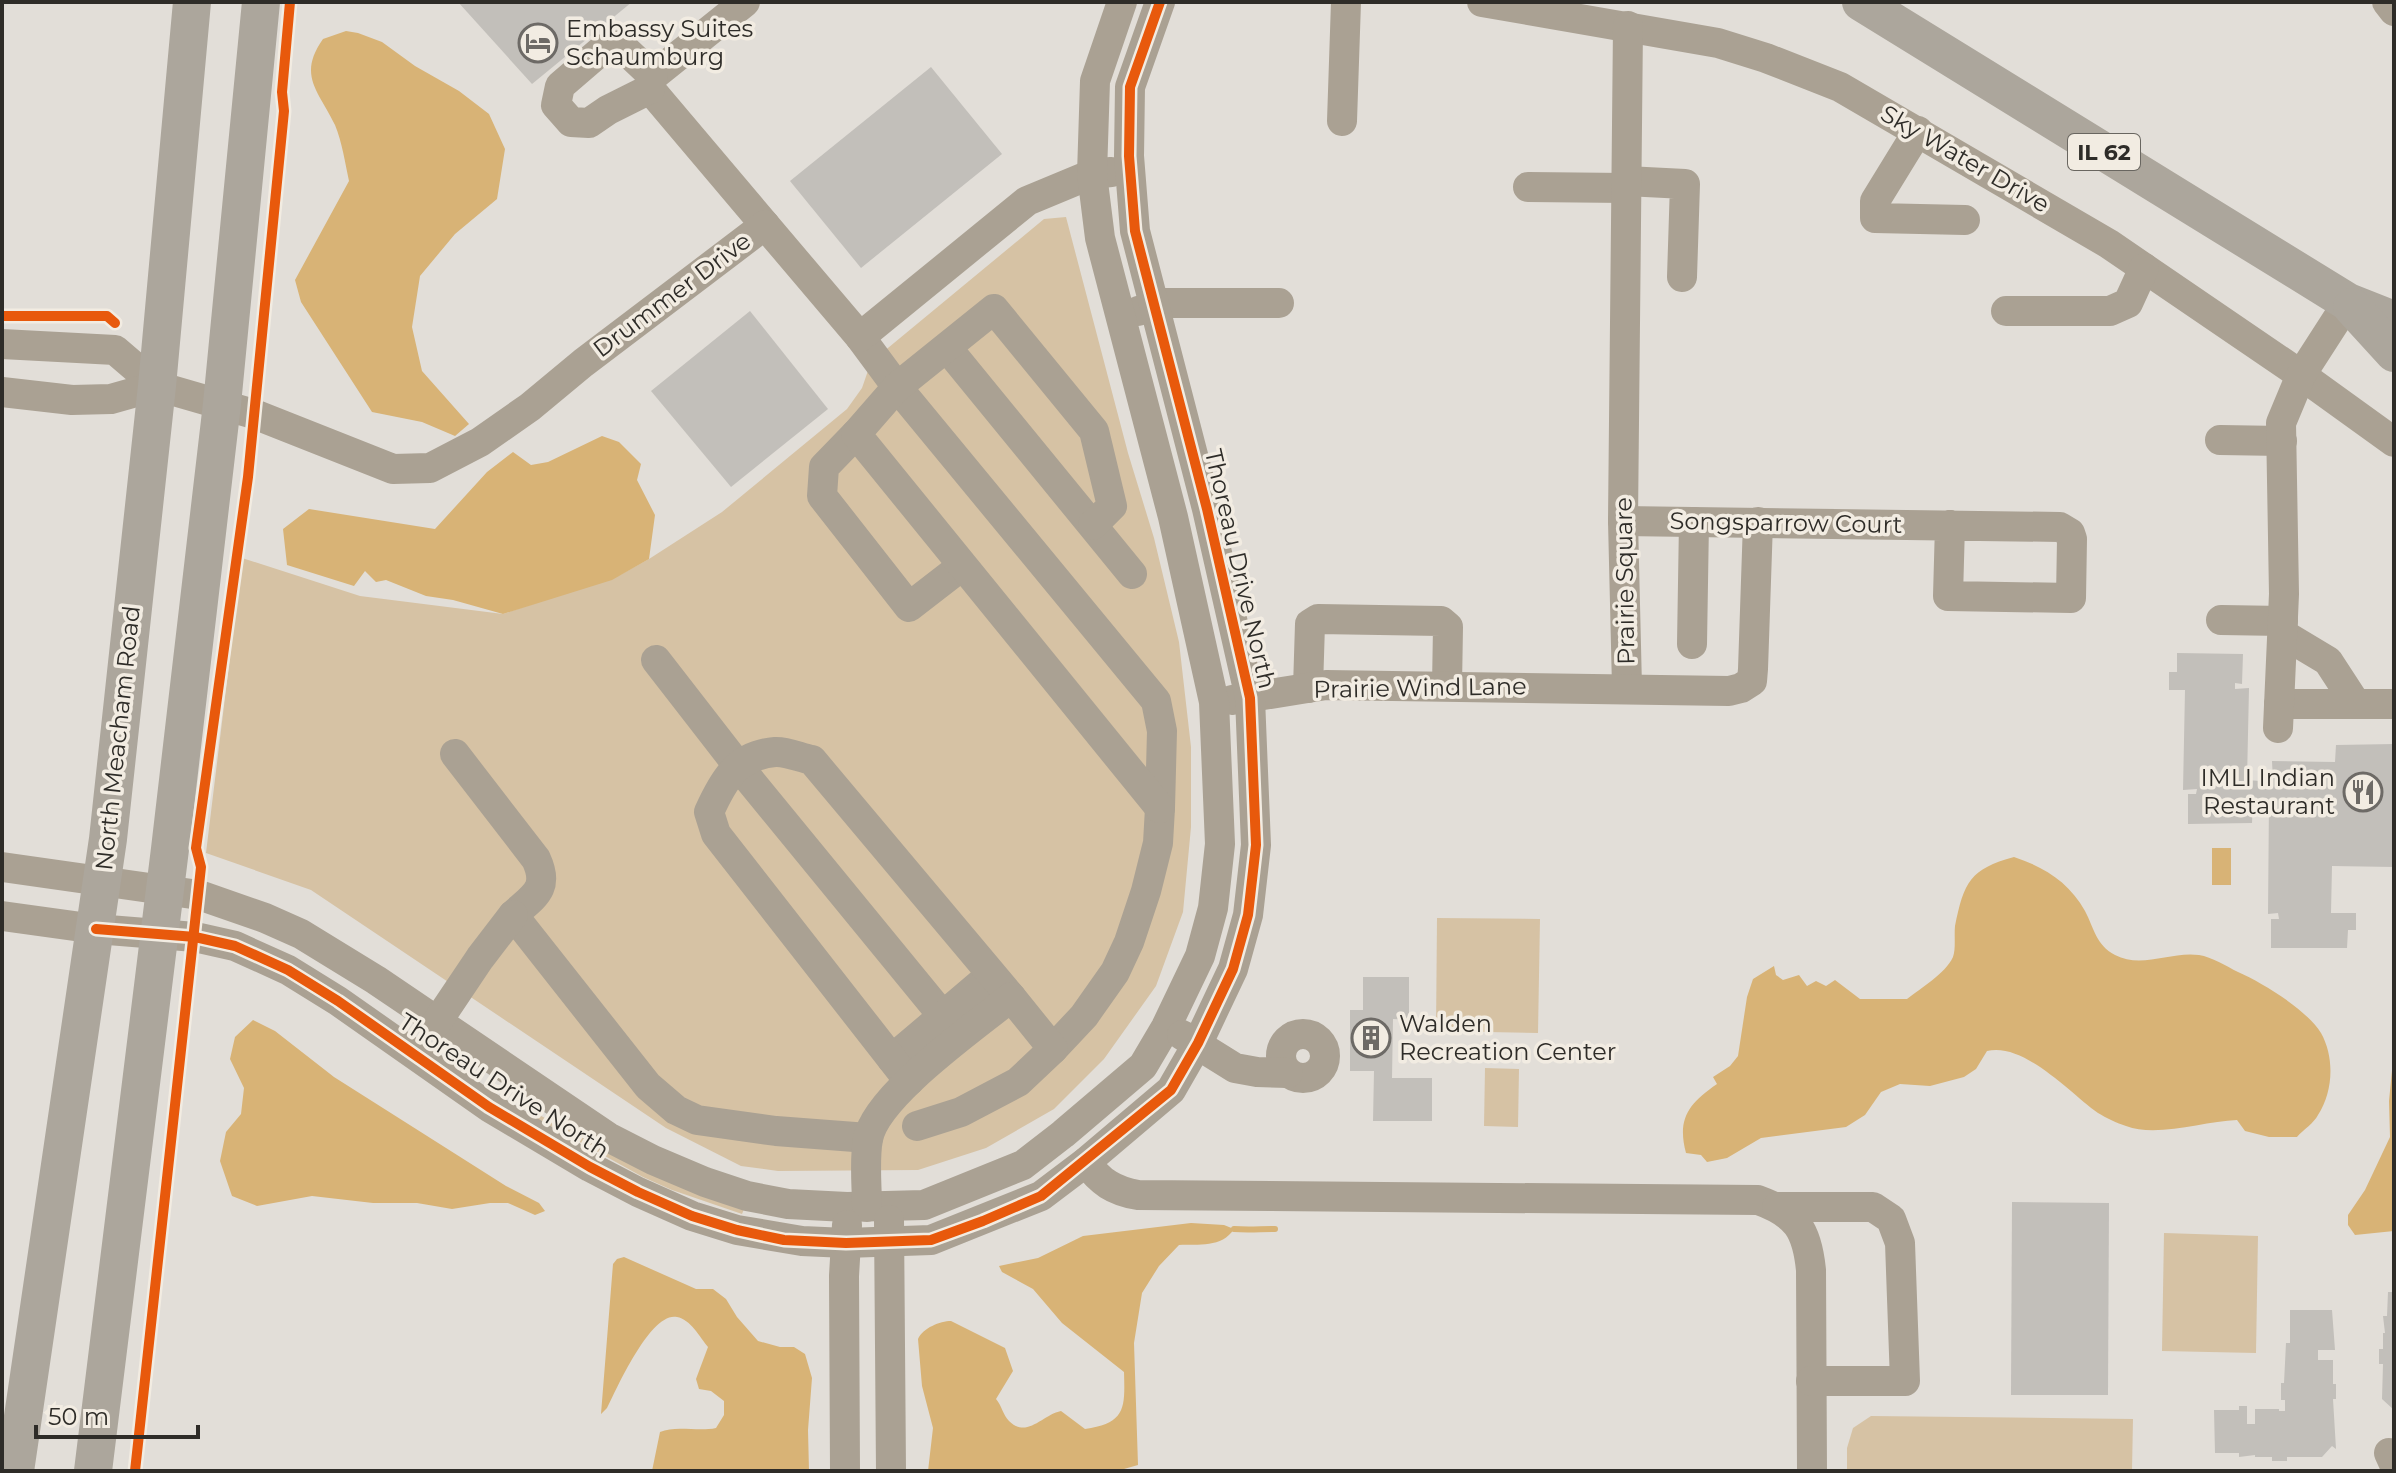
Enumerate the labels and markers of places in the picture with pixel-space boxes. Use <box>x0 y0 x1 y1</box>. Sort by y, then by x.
place label: Embassy Suites Schaumburg <box>566 14 753 71</box>
hotel icon: Embassy Suites Schaumburg <box>517 22 559 64</box>
place label: IMLI Indian Restaurant <box>2201 763 2335 820</box>
restaurant icon: IMLI Indian Restaurant <box>2342 771 2384 813</box>
place label: Walden Recreation Center <box>1399 1009 1616 1066</box>
building icon: Walden Recreation Center <box>1350 1017 1392 1059</box>

